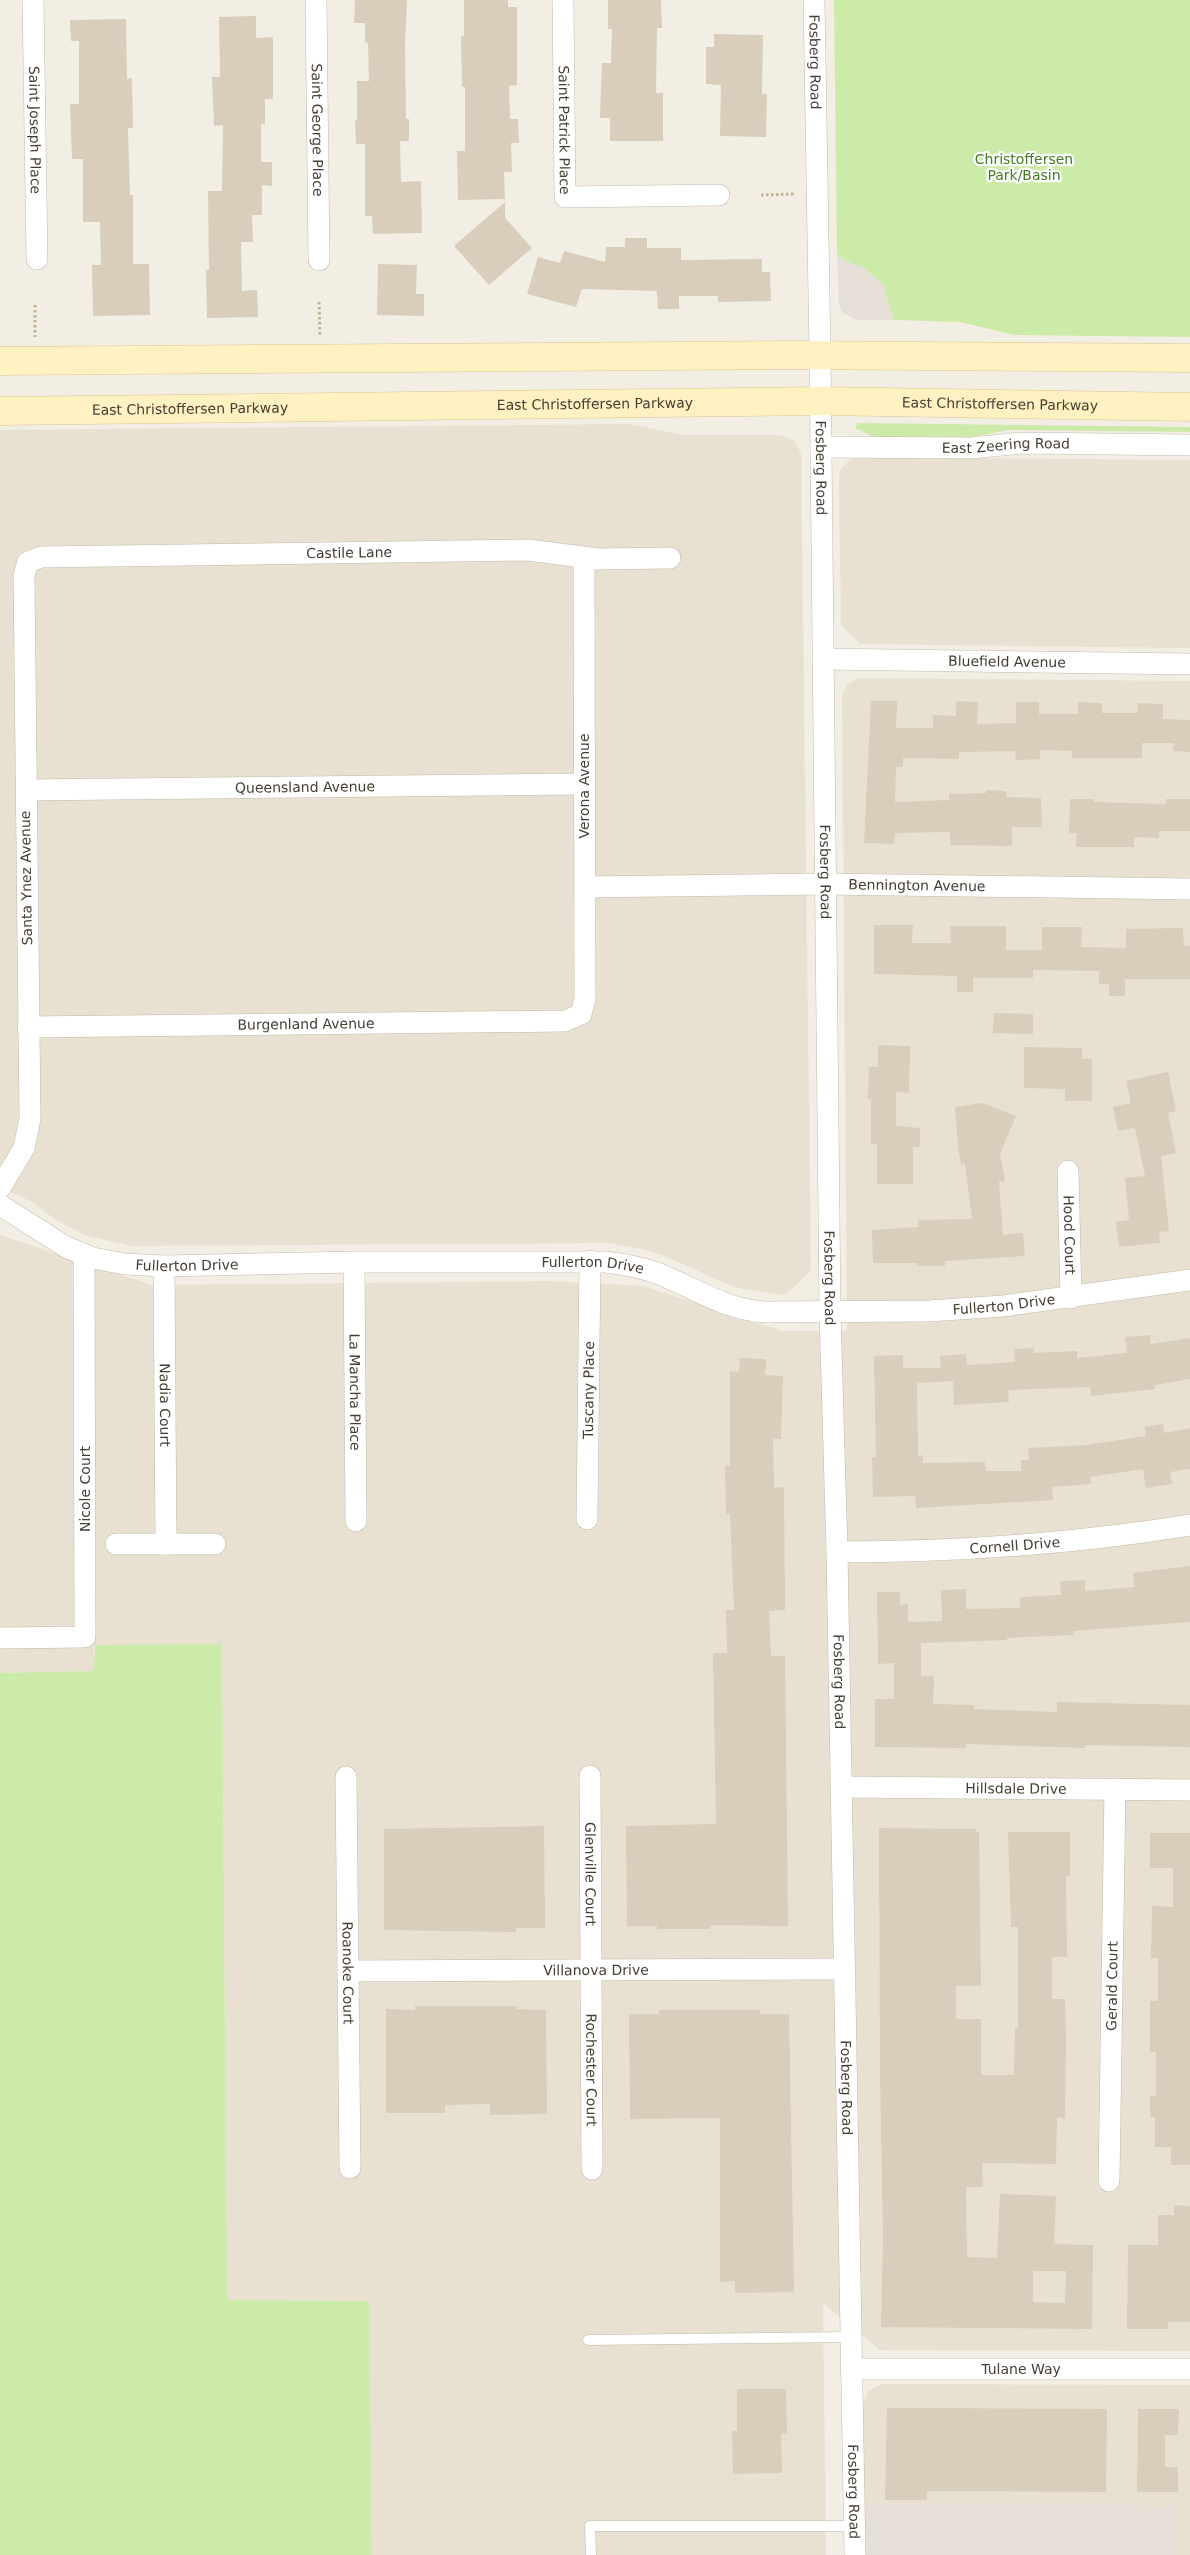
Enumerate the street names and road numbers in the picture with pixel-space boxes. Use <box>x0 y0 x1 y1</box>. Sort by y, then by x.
street label: Fosberg Road <box>806 14 824 110</box>
street label: Saint George Place <box>309 63 326 197</box>
street label: Saint Patrick Place <box>556 65 573 195</box>
street label: Saint Joseph Place <box>26 66 44 194</box>
street label: East Christoffersen Parkway <box>902 394 1098 414</box>
street label: East Christoffersen Parkway <box>497 395 693 413</box>
street label: East Christoffersen Parkway <box>92 399 288 418</box>
street label: Fosberg Road <box>813 420 830 516</box>
street label: East Zeering Road <box>942 435 1070 456</box>
street label: Castile Lane <box>306 544 392 561</box>
street label: Bluefield Avenue <box>948 653 1066 670</box>
street label: Verona Avenue <box>576 733 592 839</box>
street label: Queensland Avenue <box>235 778 375 796</box>
street label: Santa Ynez Avenue <box>17 811 35 945</box>
street label: Fosberg Road <box>817 824 834 919</box>
street label: Bennington Avenue <box>848 876 986 894</box>
street label: Burgenland Avenue <box>237 1015 375 1033</box>
street label: Hood Court <box>1061 1195 1078 1275</box>
street label: Fosberg Road <box>821 1230 838 1326</box>
street label: Fullerton Drive <box>541 1254 646 1277</box>
street label: Fullerton Drive <box>135 1256 239 1274</box>
street label: Fullerton Drive <box>952 1291 1056 1317</box>
street label: La Mancha Place <box>347 1333 363 1451</box>
street label: Tuscany Place <box>580 1341 597 1440</box>
street label: Nadia Court <box>157 1363 173 1447</box>
street label: Nicole Court <box>77 1445 93 1532</box>
street label: Cornell Drive <box>969 1534 1061 1556</box>
street label: Fosberg Road <box>830 1634 848 1729</box>
street label: Hillsdale Drive <box>965 1780 1067 1797</box>
street label: Glenville Court <box>582 1822 599 1926</box>
street label: Roanoke Court <box>339 1921 357 2025</box>
street label: Gerald Court <box>1103 1941 1121 2031</box>
street label: Villanova Drive <box>543 1962 649 1978</box>
street label: Rochester Court <box>583 2013 600 2127</box>
street label: Fosberg Road <box>838 2040 855 2135</box>
street label: Tulane Way <box>980 2361 1061 2377</box>
street label: Fosberg Road <box>845 2444 863 2539</box>

